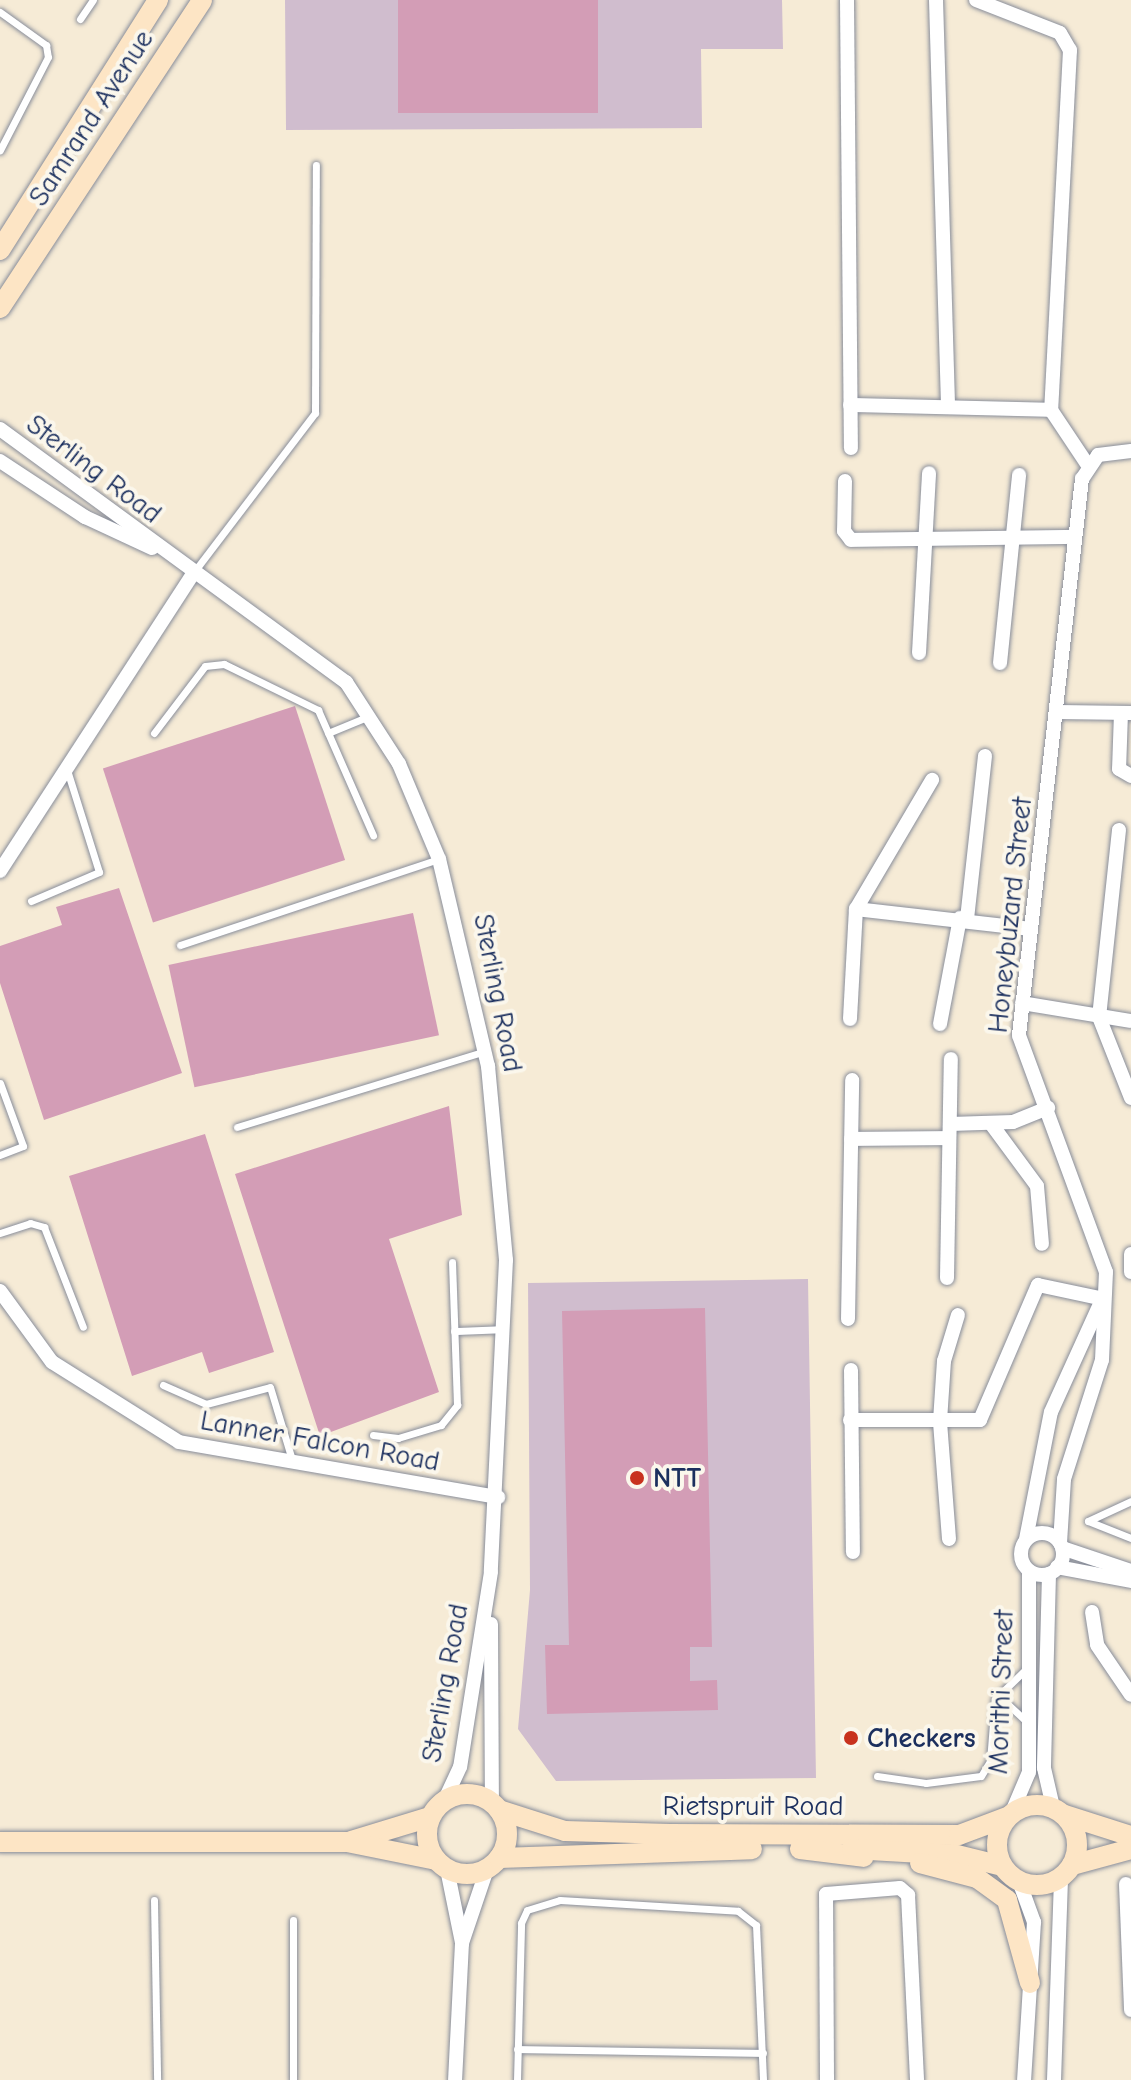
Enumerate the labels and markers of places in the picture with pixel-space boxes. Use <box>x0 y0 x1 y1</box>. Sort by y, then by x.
place label: NTT <box>653 1461 701 1495</box>
marker: NTT <box>628 1469 646 1487</box>
place label: Checkers <box>867 1721 976 1755</box>
marker: Checkers <box>842 1729 860 1747</box>

